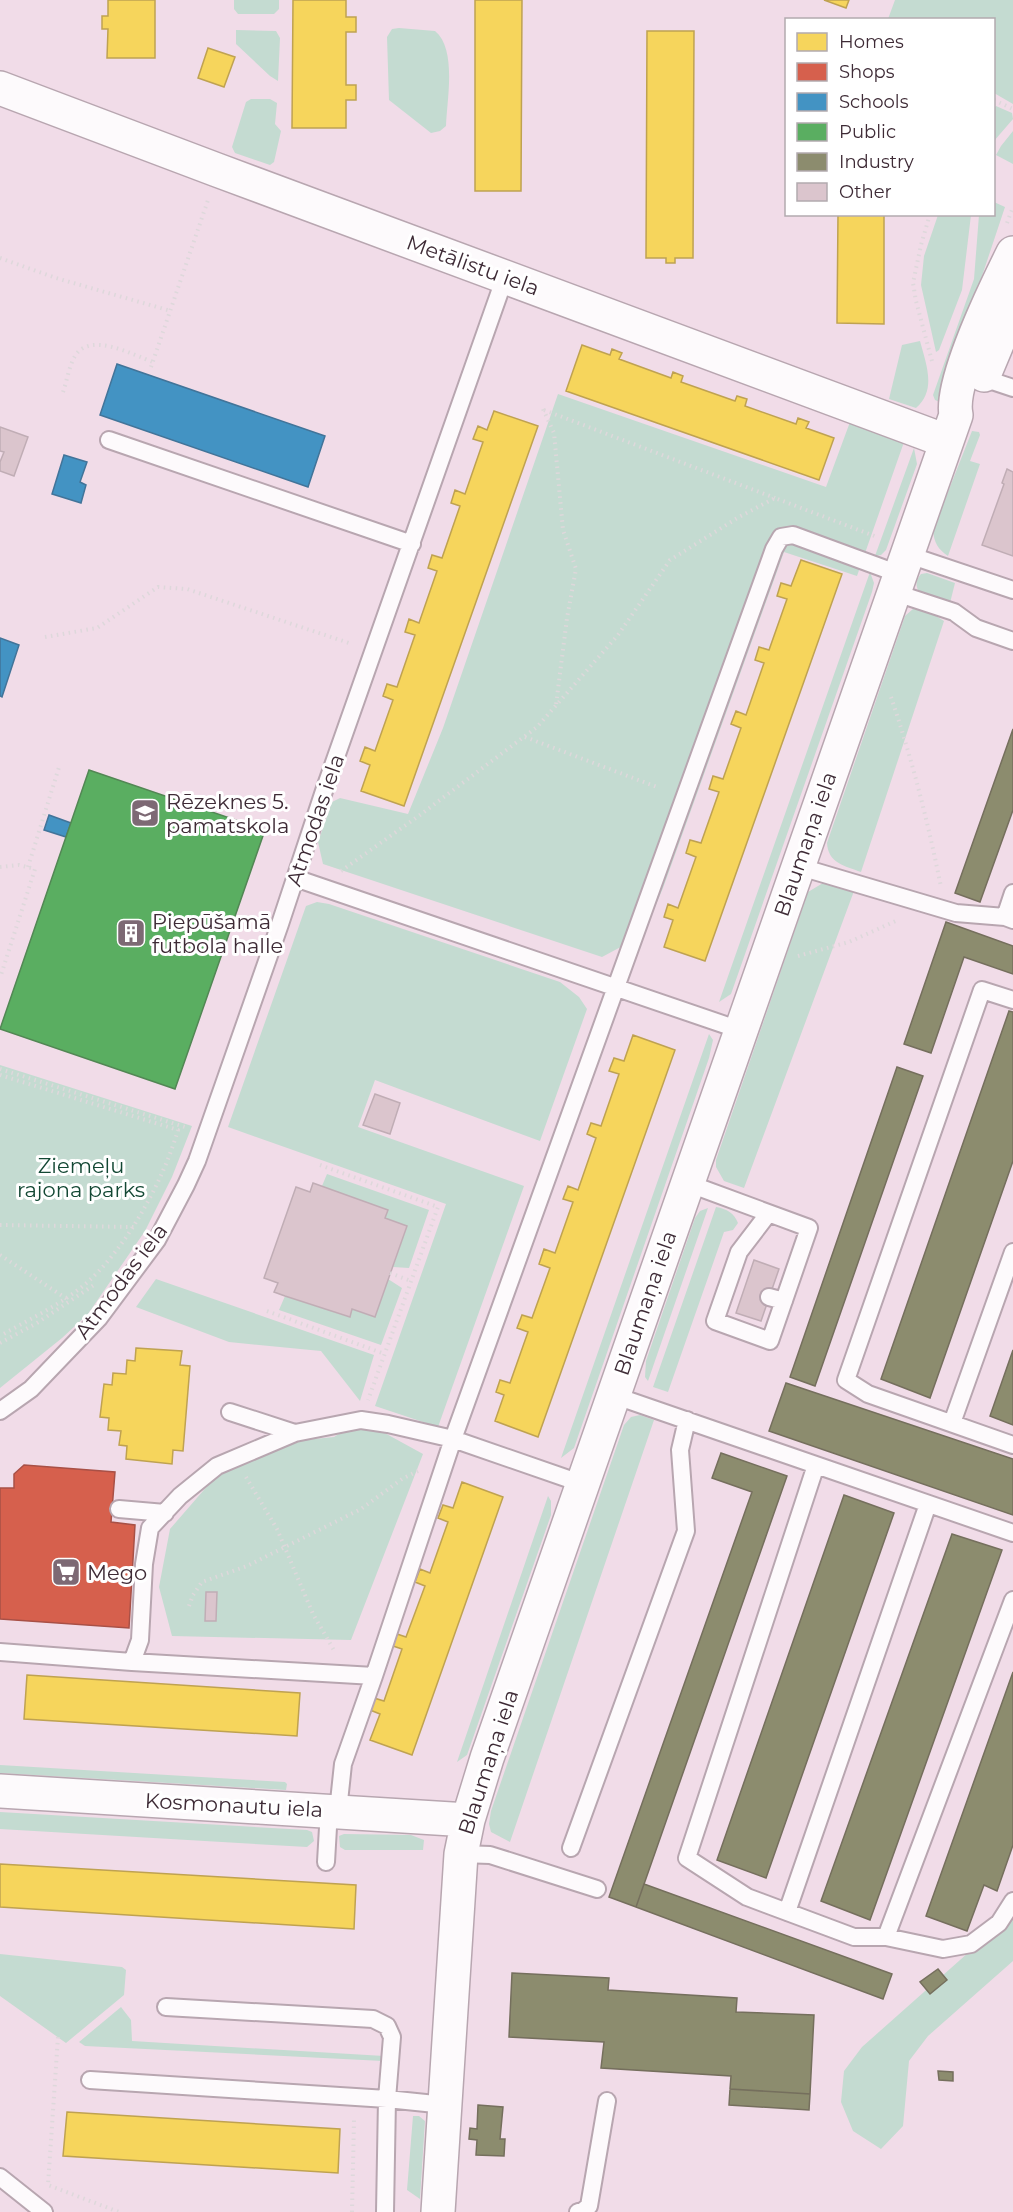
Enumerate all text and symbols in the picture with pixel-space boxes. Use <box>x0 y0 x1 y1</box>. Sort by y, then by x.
legend <box>785 18 995 216</box>
text: Homes <box>839 31 904 53</box>
text: Shops <box>839 61 895 83</box>
text: Schools <box>839 91 909 113</box>
text: Public <box>839 121 896 143</box>
text: Industry <box>839 151 914 173</box>
text: Other <box>839 181 892 203</box>
street label: Metālistu iela <box>403 229 543 301</box>
street label: Atmodas iela <box>281 751 349 889</box>
street label: Blaumaņa iela <box>769 768 842 920</box>
place label: Rēzeknes 5. pamatskola <box>166 789 289 838</box>
school or university icon: Rēzeknes 5. pamatskola <box>129 797 161 829</box>
place label: Piepūšamā futbola halle <box>152 909 283 958</box>
building icon: Piepūšamā futbola halle <box>115 917 147 949</box>
park label: Ziemeļu rajona parks <box>17 1153 145 1202</box>
street label: Atmodas iela <box>70 1218 172 1344</box>
street label: Blaumaņa iela <box>609 1227 682 1379</box>
supermarket icon: Mego <box>50 1556 82 1588</box>
place label: Mego <box>87 1560 147 1585</box>
street label: Blaumaņa iela <box>453 1686 524 1838</box>
street label: Kosmonautu iela <box>144 1788 324 1822</box>

